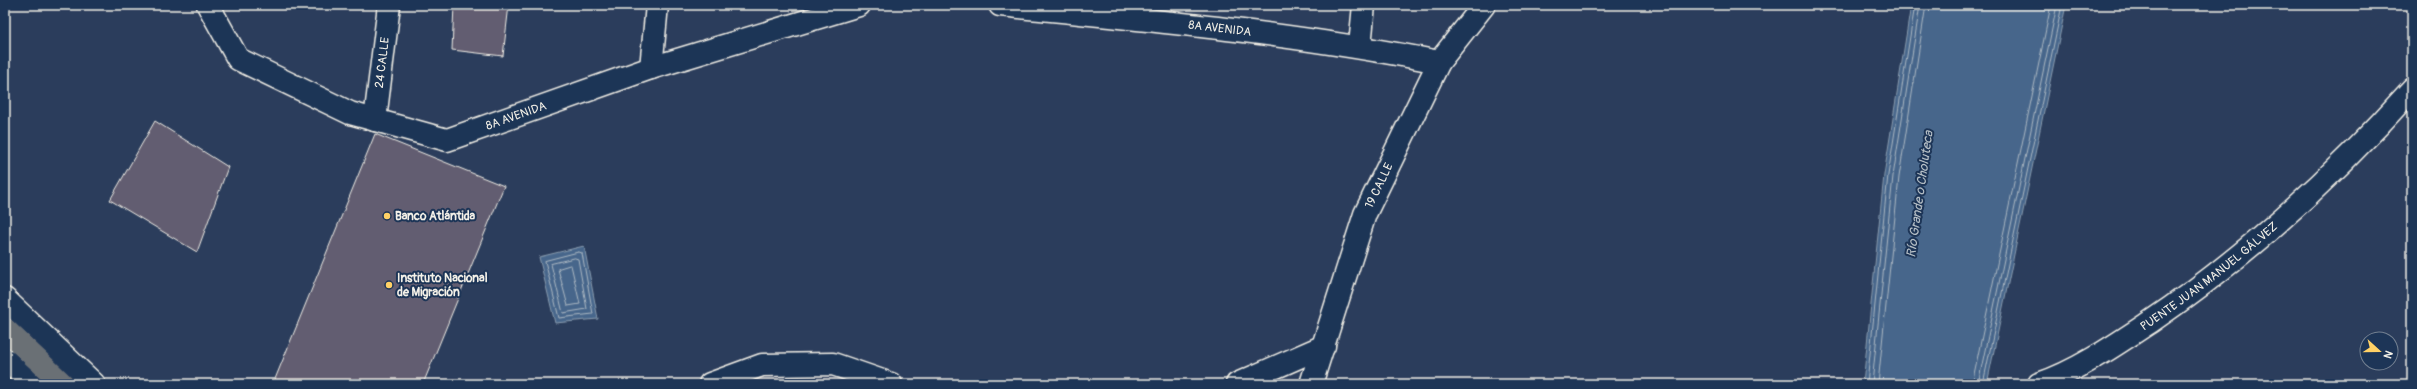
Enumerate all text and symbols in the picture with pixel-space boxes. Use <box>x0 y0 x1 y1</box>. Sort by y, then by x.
street label: 8A AVENIDA <box>1187 18 1252 40</box>
street label: 24 CALLE <box>372 36 393 89</box>
street label: 8A AVENIDA <box>484 98 549 134</box>
water label: Río Grande o Choluteca <box>1903 129 1937 259</box>
street label: 19 CALLE <box>1362 161 1397 211</box>
place label: Banco Atlántida <box>395 209 476 224</box>
marker: Banco Atlántida <box>382 211 392 221</box>
street label: PUENTE JUAN MANUEL GÁLVEZ <box>2138 219 2281 334</box>
place label: Instituto Nacional de Migración <box>397 271 488 300</box>
marker: Instituto Nacional de Migración <box>384 280 394 290</box>
north arrow <box>2359 331 2399 371</box>
text: N <box>2380 349 2395 361</box>

